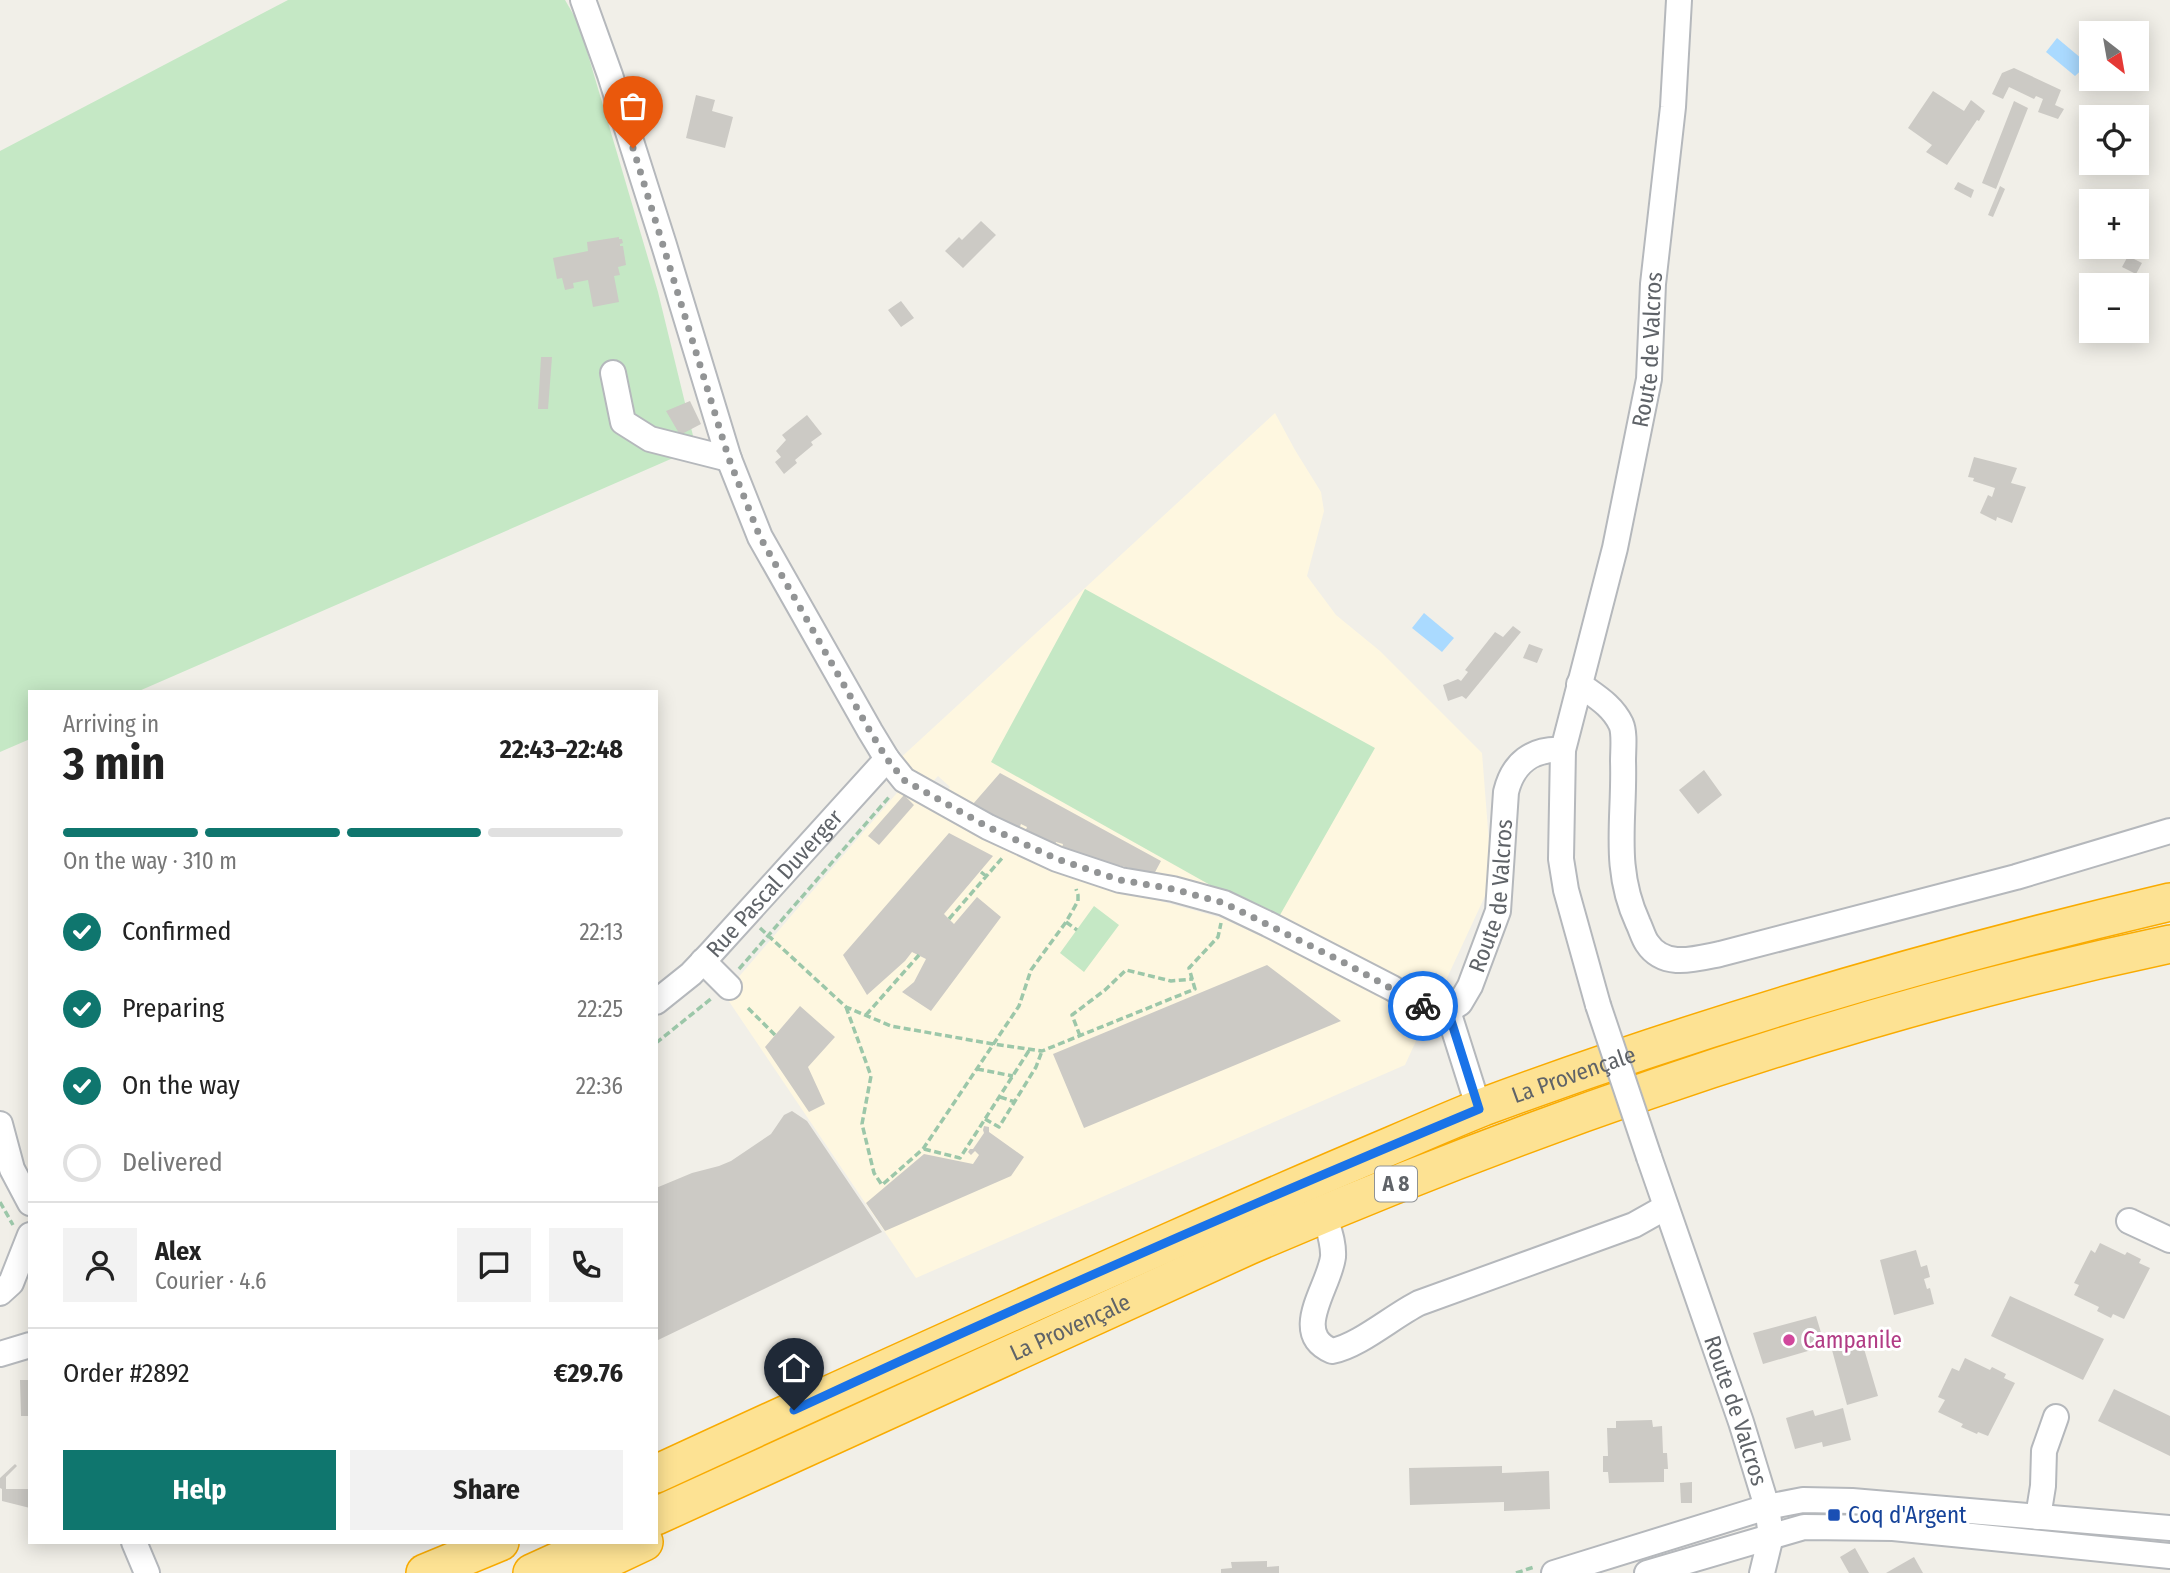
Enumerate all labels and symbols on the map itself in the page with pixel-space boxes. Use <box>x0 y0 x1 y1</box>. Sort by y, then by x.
north arrow <box>2079 21 2149 91</box>
pin <box>603 76 663 148</box>
street label: Route de Valcros <box>1626 270 1668 430</box>
street label: Rue Pascal Duverger <box>700 804 848 963</box>
street label: Route de Valcros <box>1462 818 1518 976</box>
courier <box>1388 971 1458 1041</box>
street label: La Provençale <box>1508 1040 1639 1109</box>
road number: A 8 <box>1375 1166 1417 1202</box>
street label: La Provençale <box>1005 1288 1135 1367</box>
place label: Campanile <box>1803 1326 1902 1354</box>
street label: Route de Valcros <box>1698 1332 1774 1489</box>
marker: Campanile <box>1781 1332 1797 1348</box>
pin <box>764 1338 824 1410</box>
place label: Coq d'Argent <box>1848 1501 1967 1529</box>
marker: Coq d'Argent <box>1826 1507 1842 1523</box>

